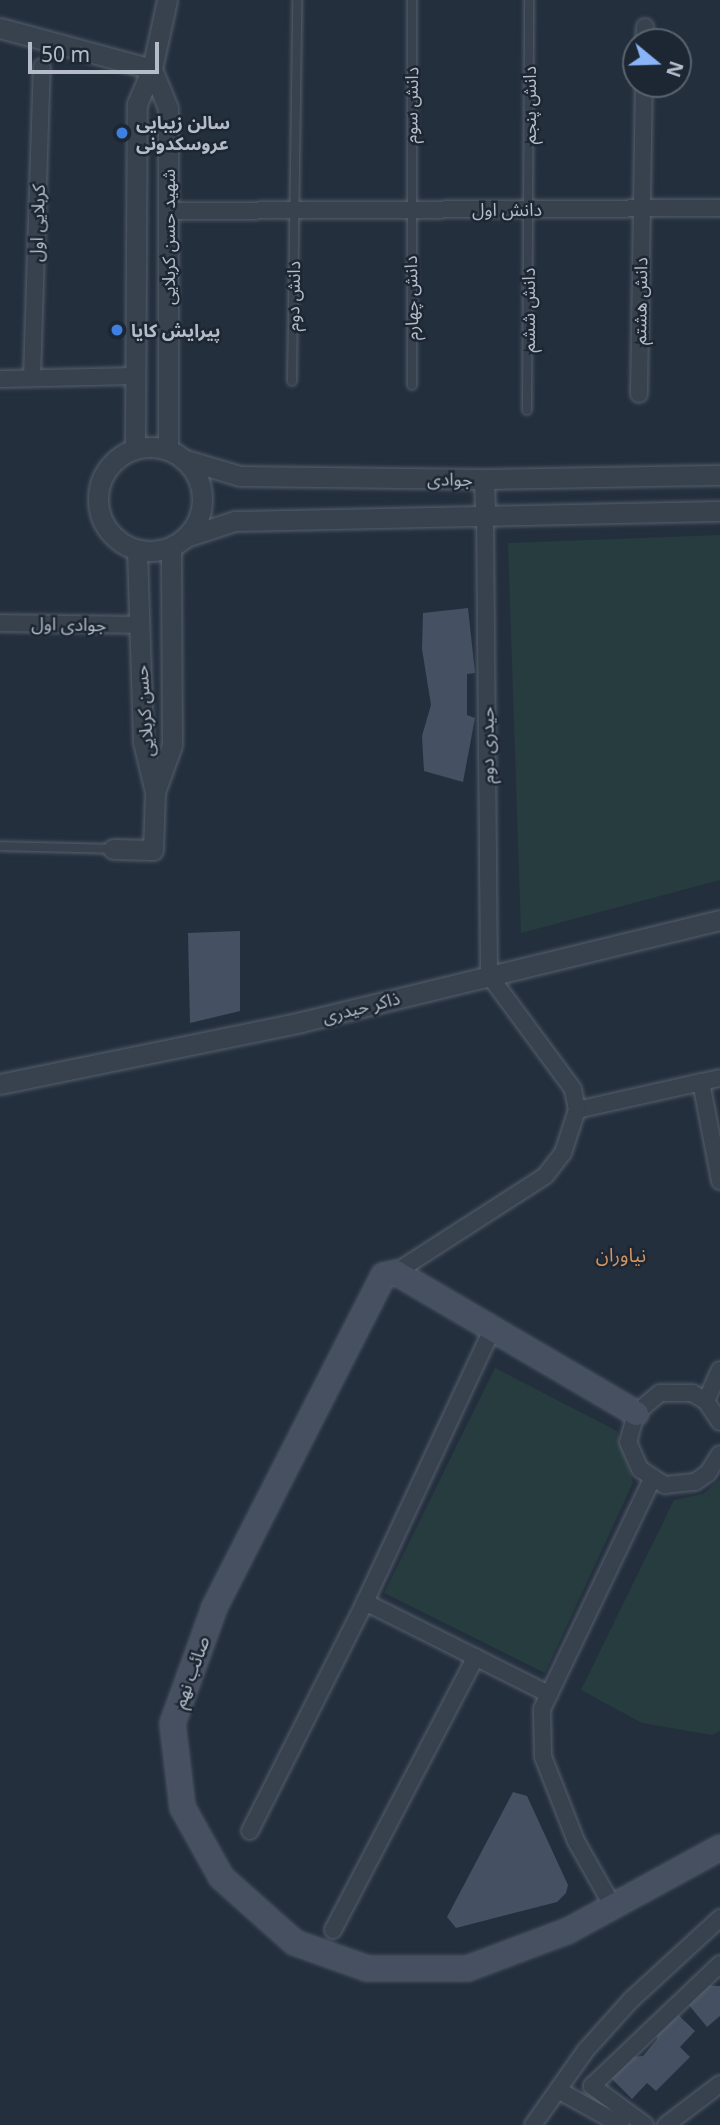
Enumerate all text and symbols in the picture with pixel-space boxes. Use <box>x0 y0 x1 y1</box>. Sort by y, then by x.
scale bar <box>32 28 163 72</box>
north arrow <box>622 28 692 98</box>
text: 50 m <box>41 40 90 68</box>
text: N <box>660 58 690 81</box>
street label: دانش پنجم <box>518 66 540 144</box>
street label: دانش سوم <box>400 67 422 143</box>
place label: سالن زیبایی عروسکدونی <box>136 112 230 154</box>
marker: سالن زیبایی عروسکدونی <box>114 125 130 141</box>
street label: شهید حسن کربلایی <box>157 169 179 305</box>
street label: کربلایی اول <box>25 184 49 262</box>
street label: دانش اول <box>472 198 542 220</box>
street label: دانش چهارم <box>399 255 423 341</box>
street label: دانش هشتم <box>628 257 652 345</box>
street label: دانش دوم <box>282 261 304 331</box>
street label: دانش ششم <box>517 268 539 352</box>
place label: پیرایش کایا <box>131 319 221 341</box>
marker: پیرایش کایا <box>109 322 125 338</box>
street label: جوادی <box>427 468 473 490</box>
street label: جوادی اول <box>31 613 107 635</box>
street label: حسن کربلایی <box>130 664 158 758</box>
street label: حیدری دوم <box>476 706 498 784</box>
street label: ذاکر حیدری <box>320 987 402 1027</box>
district label: نیاوران <box>596 1245 646 1267</box>
street label: صائب نهم <box>168 1633 214 1711</box>

